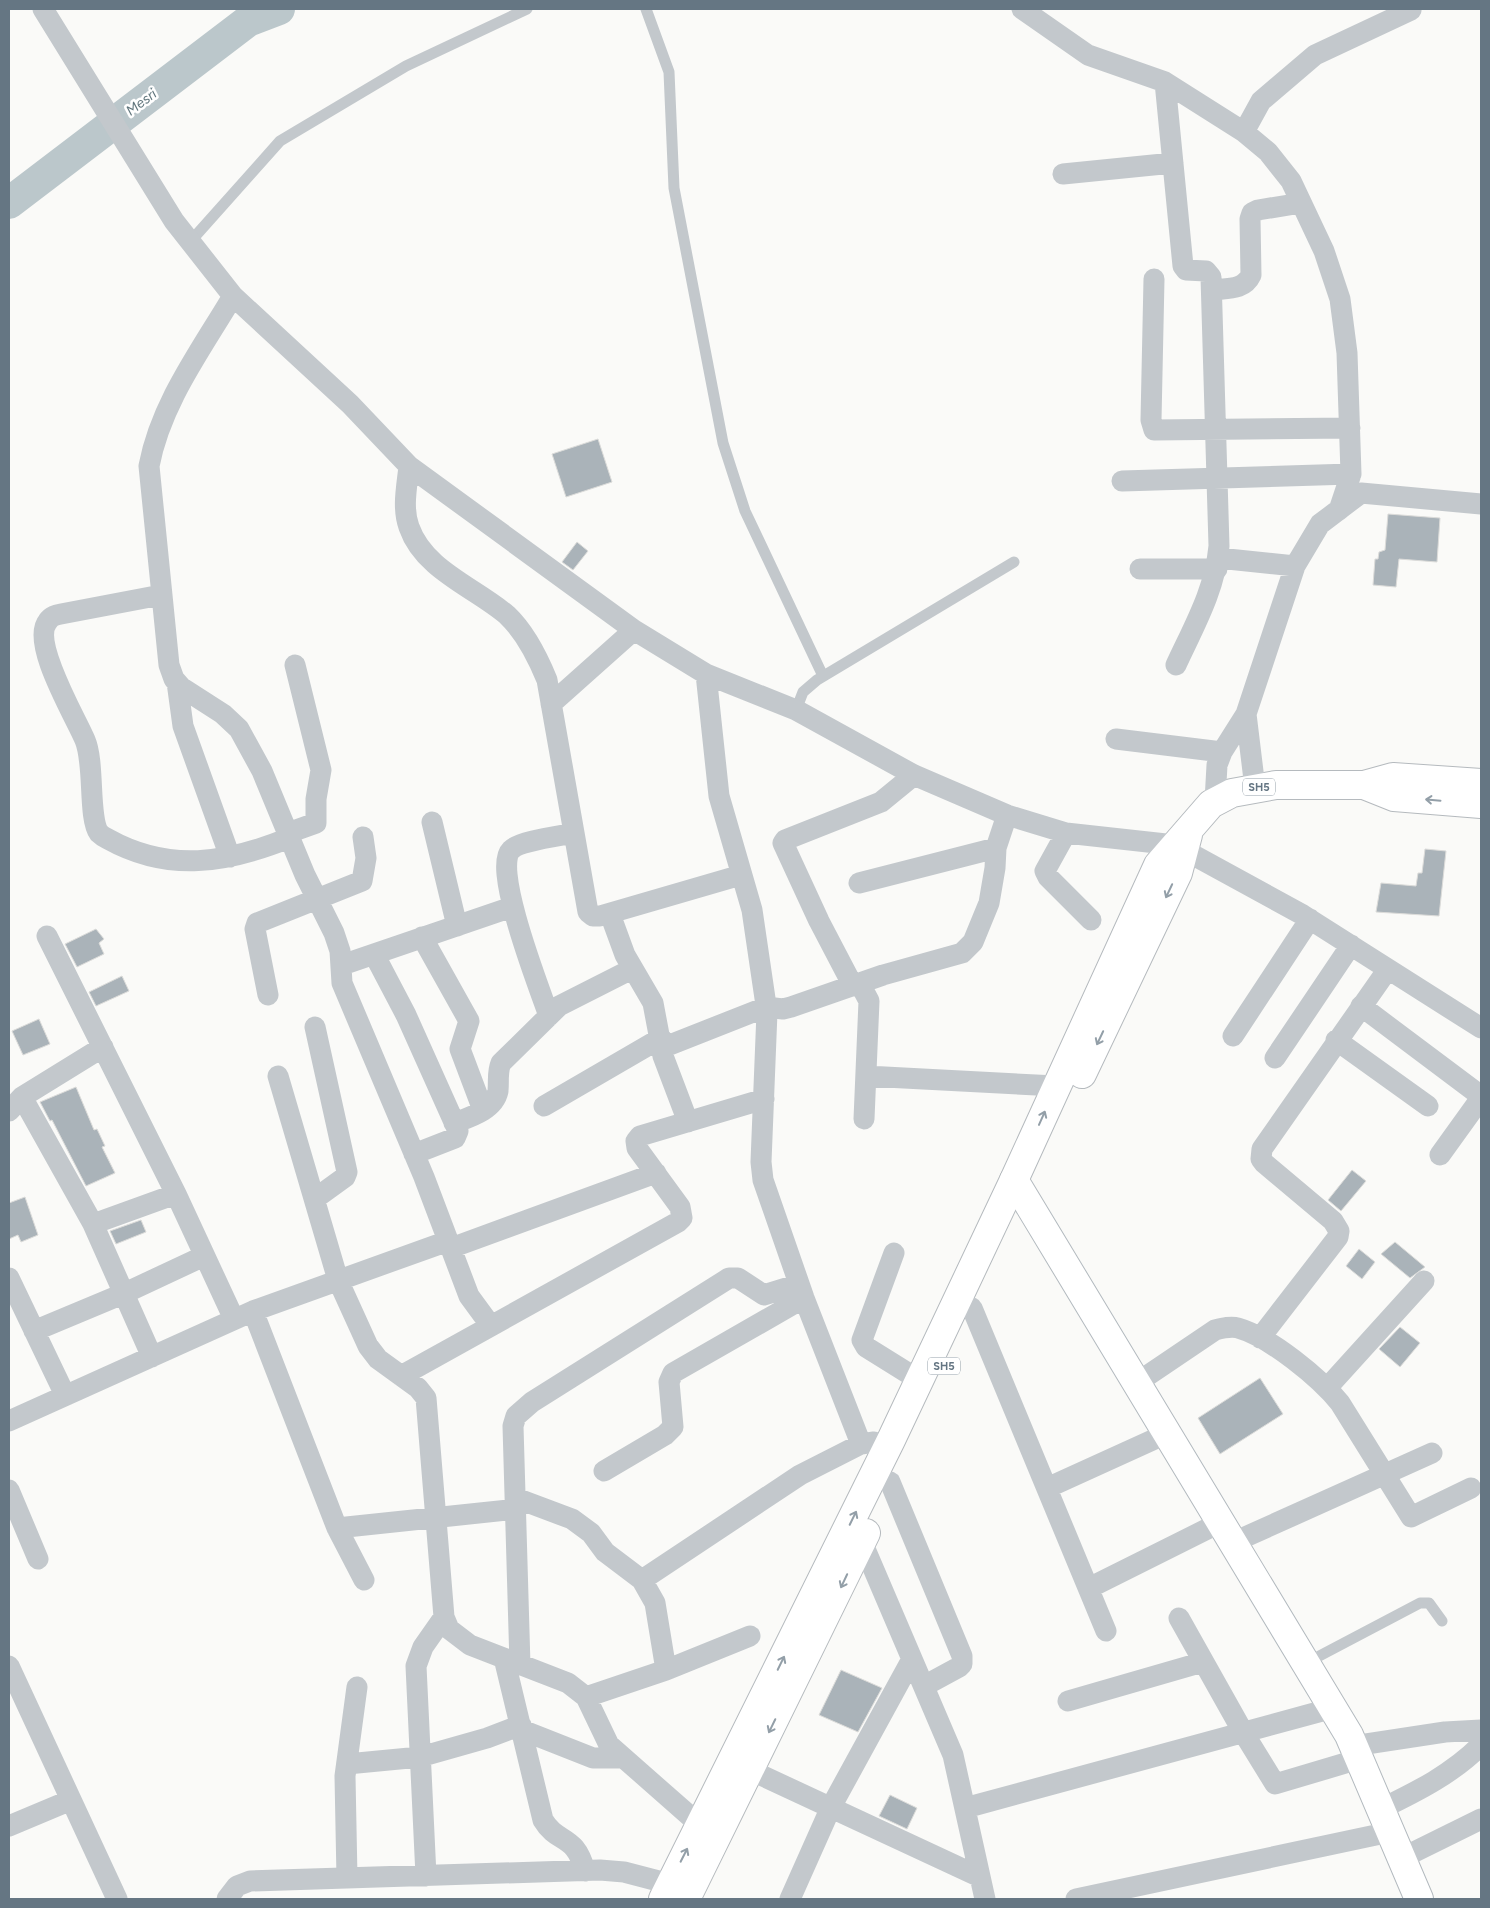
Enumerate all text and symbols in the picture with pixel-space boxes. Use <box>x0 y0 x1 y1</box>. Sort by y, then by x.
water label: Mesri <box>123 85 161 119</box>
road number: SH5 <box>1243 779 1275 796</box>
one-way arrow <box>1425 795 1441 805</box>
one-way arrow <box>1164 883 1174 898</box>
one-way arrow <box>1094 1030 1104 1045</box>
one-way arrow <box>1037 1111 1047 1126</box>
road number: SH5 <box>928 1358 960 1374</box>
one-way arrow <box>849 1511 858 1526</box>
one-way arrow <box>838 1573 848 1588</box>
one-way arrow <box>777 1656 786 1671</box>
one-way arrow <box>766 1718 776 1733</box>
one-way arrow <box>679 1848 689 1863</box>

